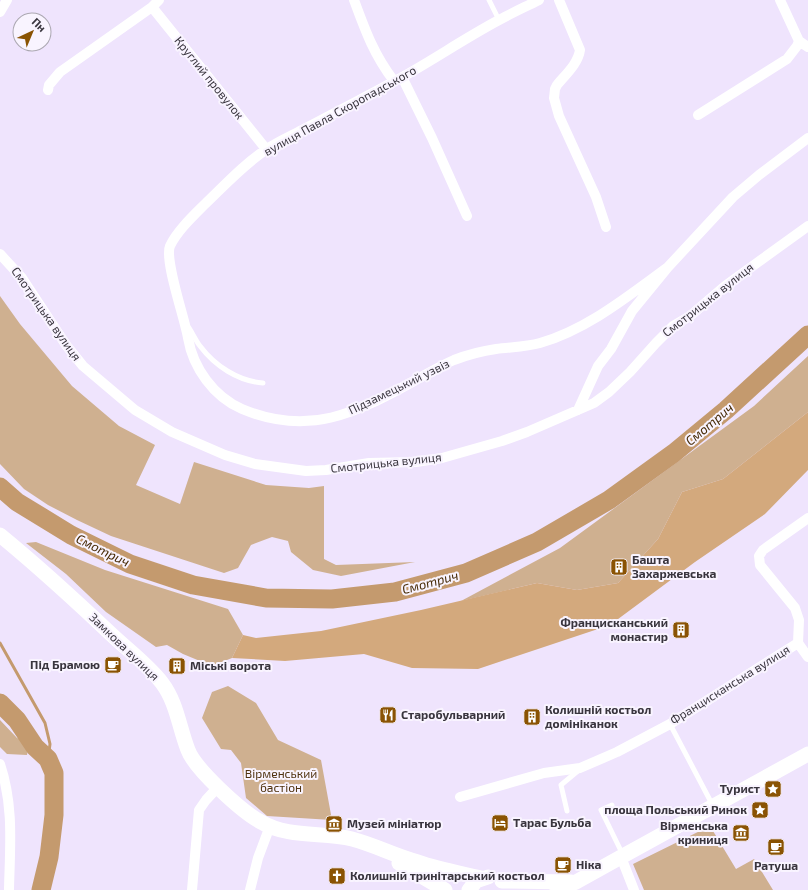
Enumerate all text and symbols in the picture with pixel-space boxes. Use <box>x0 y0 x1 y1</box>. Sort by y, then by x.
north arrow <box>12 12 52 52</box>
text: Пн <box>30 15 49 34</box>
street label: Круглий провулок <box>171 33 248 123</box>
street label: вулиця Павла Скоропадського <box>261 62 419 159</box>
street label: Смотрицька вулиця <box>659 259 756 340</box>
street label: Смотрицька вулиця <box>8 264 85 364</box>
street label: Підзамецький узвіз <box>346 356 452 418</box>
water label: Смотрич <box>682 399 736 449</box>
street label: Смотрицька вулиця <box>330 449 442 476</box>
water label: Смотрич <box>74 530 132 570</box>
place label: Башта Захаржевська <box>632 552 716 580</box>
building icon: Башта Захаржевська <box>609 557 629 577</box>
water label: Смотрич <box>400 567 460 597</box>
street label: Замкова вулиця <box>86 610 162 684</box>
place label: Францисканський монастир <box>561 615 668 643</box>
building icon: Францисканський монастир <box>671 620 691 640</box>
street label: Францисканська вулиця <box>667 642 792 728</box>
cafe icon: Під Брамою <box>103 655 123 675</box>
building icon: Міські ворота <box>167 656 187 676</box>
place label: Під Брамою <box>30 657 100 671</box>
place label: Міські ворота <box>190 658 271 672</box>
place label: Колишній костьол домініканок <box>545 702 651 730</box>
restaurant icon: Старобульварний <box>378 705 398 725</box>
place label: Старобульварний <box>401 707 505 721</box>
building icon: Колишній костьол домініканок <box>522 707 542 727</box>
park label: Вірменський бастіон <box>245 766 317 794</box>
place icon: Турист <box>763 779 783 799</box>
place label: Турист <box>720 781 760 795</box>
place icon: площа Польський Ринок <box>750 800 770 820</box>
place label: площа Польський Ринок <box>604 802 747 816</box>
hotel icon: Тарас Бульба <box>490 813 510 833</box>
museum icon: Музей мініатюр <box>324 814 344 834</box>
place label: Тарас Бульба <box>513 815 591 829</box>
place label: Музей мініатюр <box>347 816 441 830</box>
place label: Вірменська криниця <box>660 818 728 846</box>
museum icon: Вірменська криниця <box>731 823 751 843</box>
cafe icon: Ратуша <box>766 837 786 857</box>
cafe icon: Ніка <box>553 855 573 875</box>
place label: Ніка <box>576 857 601 871</box>
place label: Ратуша <box>754 858 798 872</box>
church icon: Колишній тринітарський костьол <box>327 866 347 886</box>
place label: Колишній тринітарський костьол <box>350 868 545 882</box>

